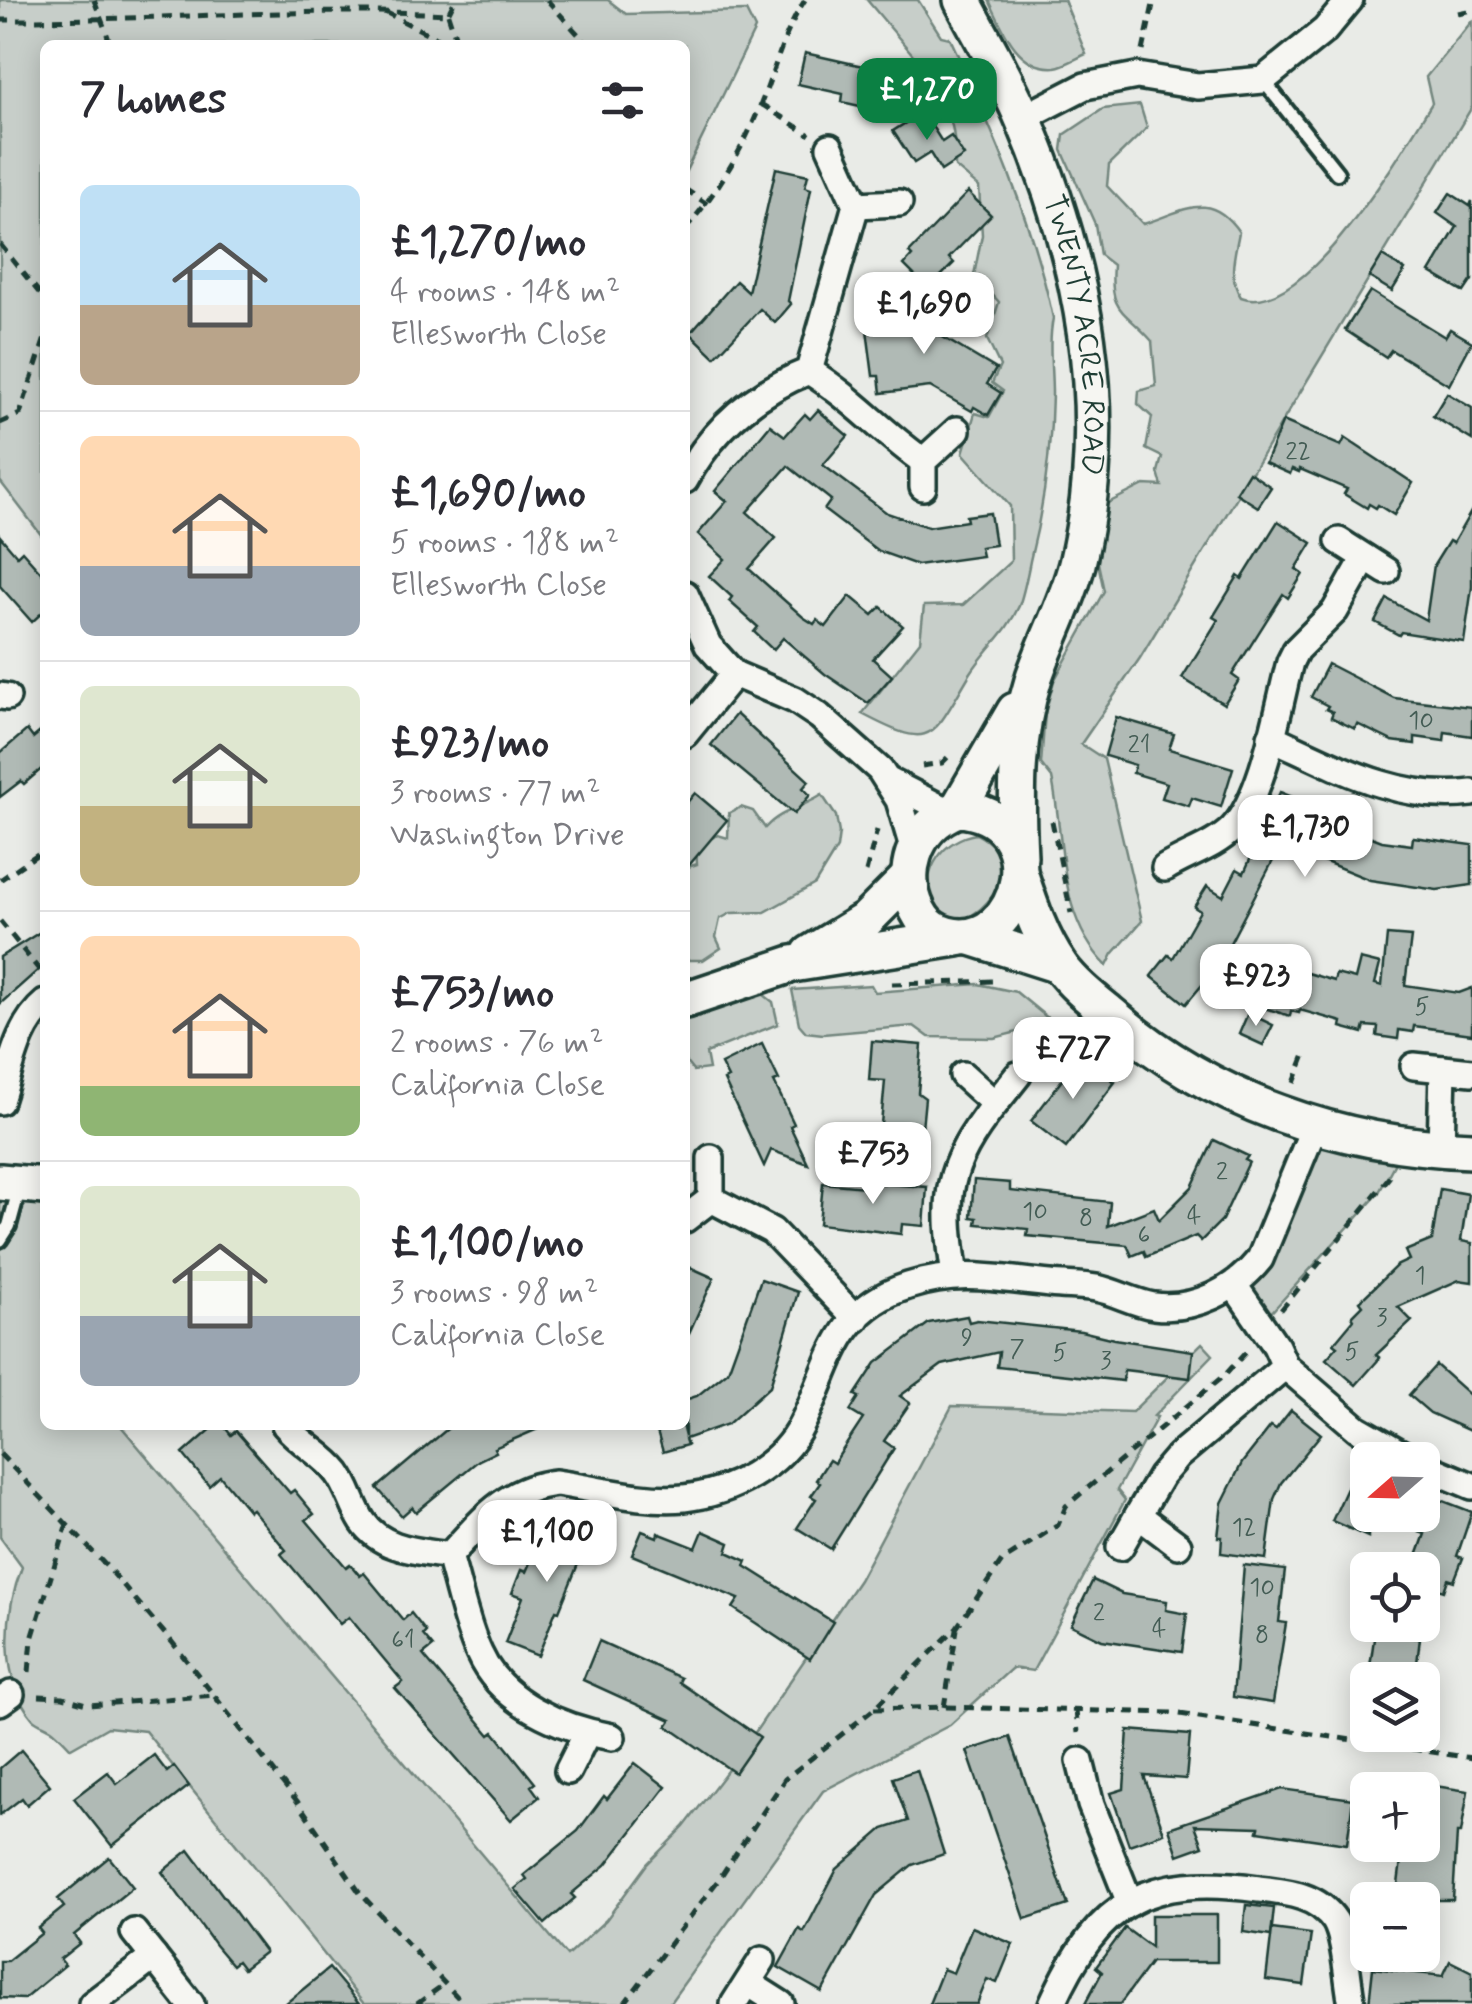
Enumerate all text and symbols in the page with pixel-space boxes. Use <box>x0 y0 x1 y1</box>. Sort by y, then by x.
pin: £1,270 <box>846 58 1008 143</box>
text: £1,270 <box>879 69 975 111</box>
text: 7 homes <box>80 73 227 128</box>
icon: filters <box>595 73 650 128</box>
street label: TWENTY ACRE ROAD <box>1034 190 1112 476</box>
text: £1,270/mo <box>390 216 586 271</box>
icon: home <box>160 225 280 345</box>
text: 4 rooms · 148 m² <box>390 271 620 313</box>
pin: £1,690 <box>843 272 1005 357</box>
text: £1,690 <box>876 283 972 325</box>
text: Ellesworth Close <box>390 313 607 355</box>
house number: 22 <box>1285 436 1311 469</box>
text: £1,690/mo <box>390 467 586 522</box>
icon: home <box>160 476 280 596</box>
text: 5 rooms · 188 m² <box>390 522 619 564</box>
text: Ellesworth Close <box>390 564 607 606</box>
house number: 10 <box>1408 705 1434 738</box>
text: £923/mo <box>390 717 549 772</box>
icon: home <box>160 726 280 846</box>
house number: 21 <box>1127 729 1151 762</box>
text: 3 rooms · 77 m² <box>390 772 601 814</box>
pin: £1,730 <box>1224 795 1386 880</box>
text: £1,730 <box>1260 806 1350 848</box>
text: Washington Drive <box>390 814 625 856</box>
pin: £923 <box>1197 944 1315 1029</box>
text: £923 <box>1222 955 1290 997</box>
text: £753/mo <box>390 967 554 1022</box>
icon: home <box>160 976 280 1096</box>
house number: 5 <box>1414 991 1430 1024</box>
pin: £727 <box>1014 1017 1132 1102</box>
text: 2 rooms · 76 m² <box>390 1022 603 1064</box>
text: £727 <box>1035 1028 1111 1070</box>
text: California Close <box>390 1064 605 1106</box>
pin: £753 <box>814 1122 932 1207</box>
text: £753 <box>837 1133 909 1175</box>
house number: 2 <box>1216 1156 1228 1189</box>
house number: 10 <box>1022 1196 1048 1229</box>
house number: 4 <box>1187 1200 1201 1233</box>
house number: 8 <box>1079 1202 1093 1235</box>
text: £1,100/mo <box>390 1217 584 1272</box>
house number: 6 <box>1138 1219 1150 1252</box>
icon: home <box>160 1226 280 1346</box>
house number: 1 <box>1414 1260 1426 1293</box>
text: 3 rooms · 98 m² <box>390 1272 598 1314</box>
house number: 3 <box>1376 1302 1388 1335</box>
text: California Close <box>390 1314 605 1356</box>
house number: 9 <box>961 1322 973 1355</box>
house number: 7 <box>1009 1333 1025 1366</box>
house number: 5 <box>1344 1336 1360 1369</box>
house number: 5 <box>1052 1337 1068 1370</box>
house number: 3 <box>1100 1345 1112 1378</box>
north arrow <box>1350 1442 1440 1532</box>
map controls <box>1350 1442 1440 1972</box>
pin: £1,100 <box>466 1500 628 1585</box>
text: £1,100 <box>500 1511 594 1553</box>
house number: 12 <box>1232 1512 1256 1545</box>
button: locate <box>1350 1552 1440 1642</box>
house number: 10 <box>1249 1572 1275 1605</box>
house number: 2 <box>1093 1597 1105 1630</box>
house number: 4 <box>1152 1613 1166 1646</box>
house number: 8 <box>1255 1619 1269 1652</box>
house number: 61 <box>391 1624 415 1657</box>
button: layers <box>1350 1662 1440 1752</box>
button: + <box>1350 1772 1440 1862</box>
button: − <box>1350 1882 1440 1972</box>

